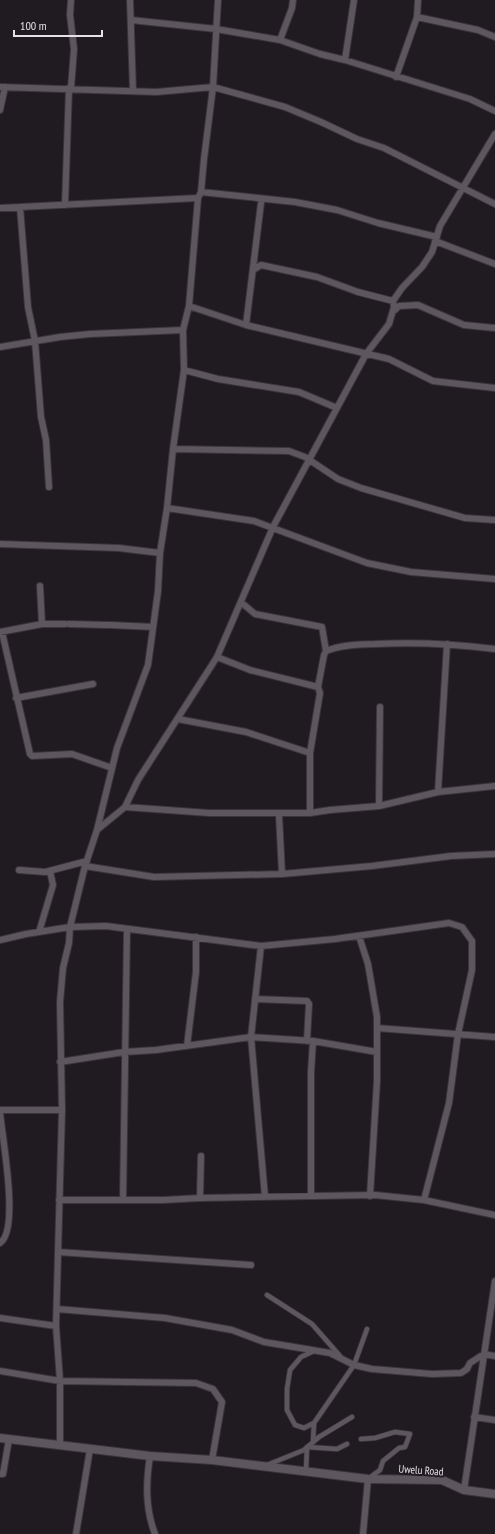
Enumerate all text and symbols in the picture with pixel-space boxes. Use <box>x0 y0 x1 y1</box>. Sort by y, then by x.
scale bar <box>14 12 102 38</box>
text: 100 m <box>20 18 47 33</box>
street label: Uwelu Road <box>398 1461 444 1479</box>

